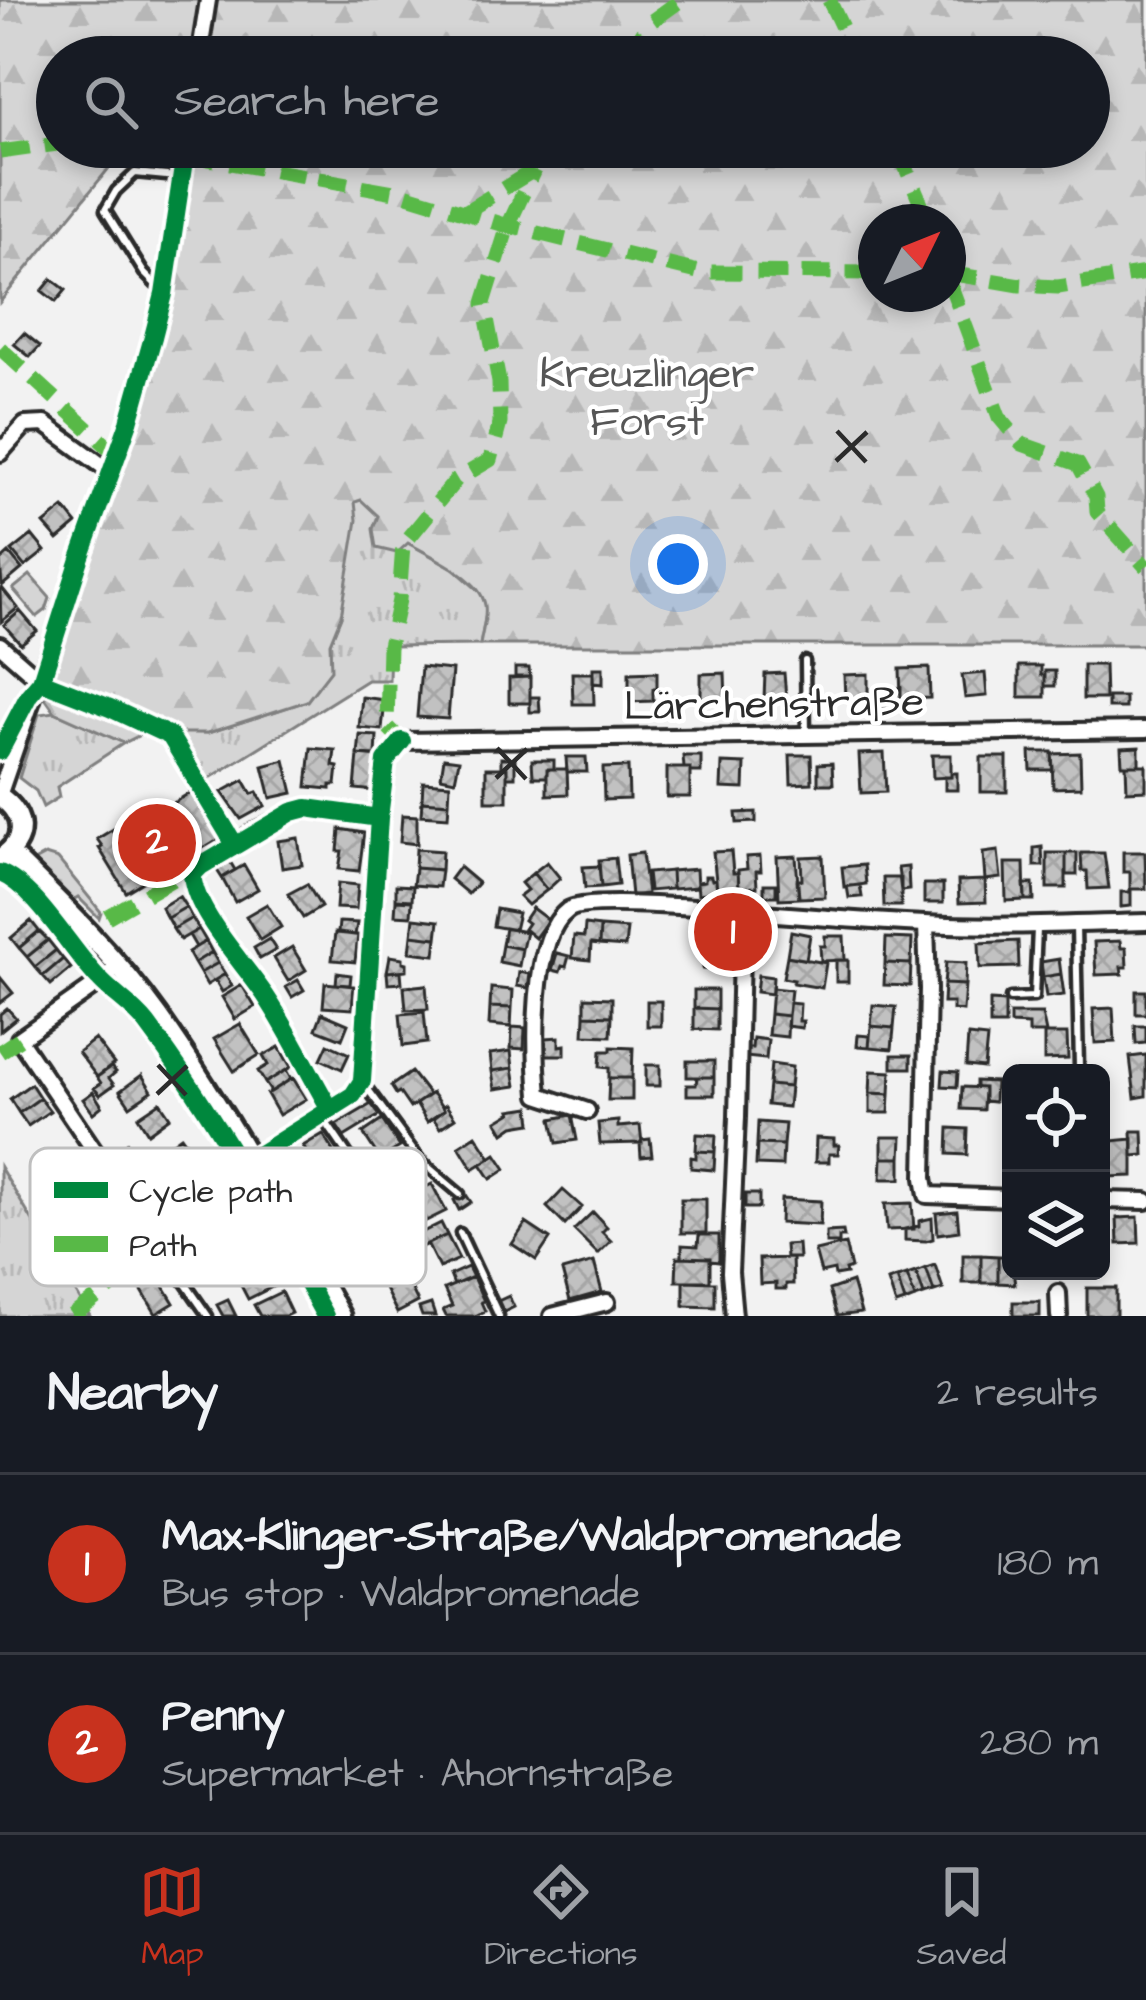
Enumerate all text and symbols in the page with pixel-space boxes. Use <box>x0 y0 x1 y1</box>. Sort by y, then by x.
search box <box>36 36 1110 168</box>
icon: search <box>78 69 144 135</box>
text: Search here <box>174 71 440 133</box>
north arrow <box>858 204 966 312</box>
park label: Kreuzlinger Forst <box>540 346 754 452</box>
your location <box>648 534 708 594</box>
street label: Lärchenstraße <box>624 673 924 737</box>
pin: 2 <box>118 798 196 888</box>
pin: 1 <box>694 887 772 977</box>
map controls <box>1002 1064 1110 1280</box>
button: locate <box>1002 1064 1110 1172</box>
legend <box>30 1148 426 1286</box>
text: Cycle path <box>129 1169 293 1216</box>
button: layers <box>1002 1172 1110 1280</box>
text: Path <box>129 1223 197 1269</box>
text: Nearby <box>48 1359 218 1430</box>
text: 2 results <box>937 1367 1098 1421</box>
text: Max-Klinger-Straße/Waldpromenade <box>162 1506 902 1568</box>
text: 1 <box>85 1537 90 1591</box>
text: 180 m <box>997 1537 1098 1591</box>
text: Bus stop · Waldpromenade <box>162 1568 640 1622</box>
text: Penny <box>162 1686 285 1748</box>
text: 2 <box>76 1717 98 1771</box>
text: 280 m <box>980 1717 1098 1771</box>
text: Supermarket · Ahornstraße <box>162 1748 673 1802</box>
tab: Map <box>139 1859 205 1977</box>
tab: Directions <box>484 1859 638 1977</box>
tab: Saved <box>917 1859 1007 1977</box>

